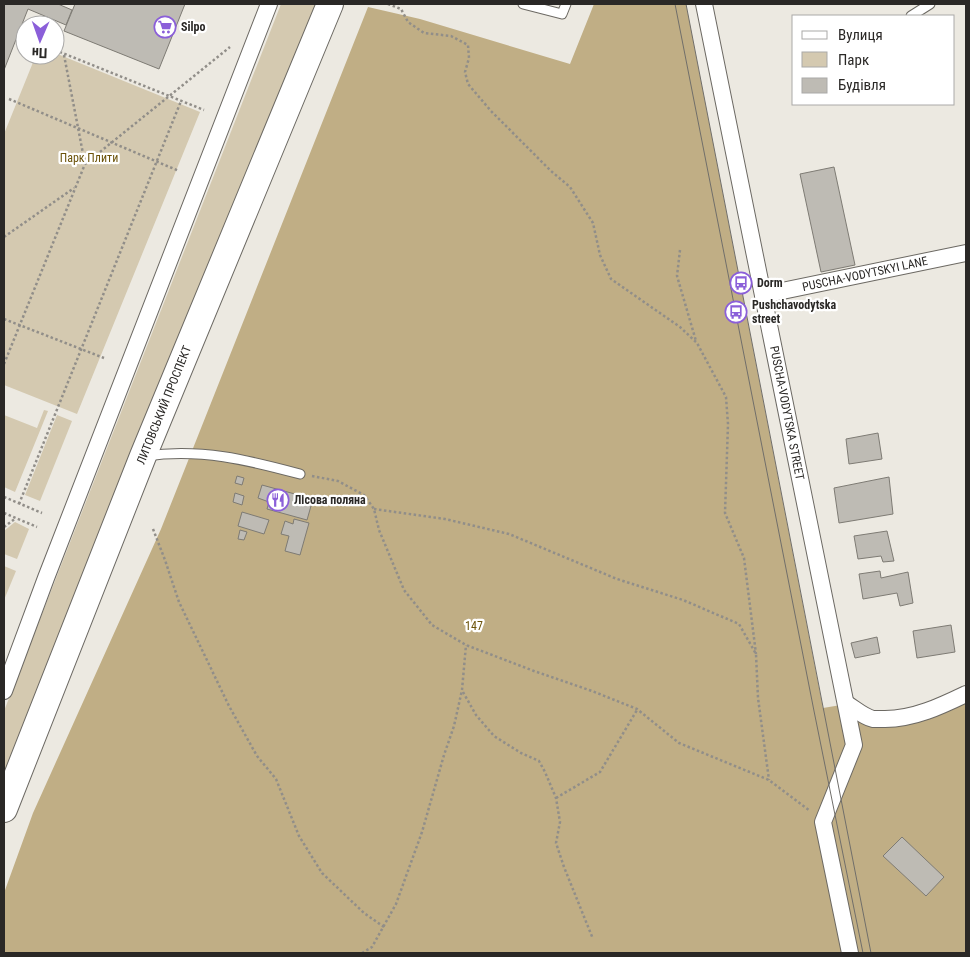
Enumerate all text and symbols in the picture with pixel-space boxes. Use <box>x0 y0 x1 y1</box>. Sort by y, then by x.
north arrow <box>15 15 65 65</box>
supermarket icon: Silpo <box>153 15 177 39</box>
legend <box>792 15 955 105</box>
place label: Silpo <box>181 20 205 34</box>
text: Вулиця <box>838 26 883 44</box>
text: Пн <box>31 45 48 61</box>
text: Парк <box>838 51 869 69</box>
text: Будівля <box>838 76 886 94</box>
park label: Парк Плити <box>60 151 118 165</box>
street label: PUSCHA-VODYTSKYI LANE <box>801 254 929 294</box>
bus stop icon: Dorm <box>729 271 753 295</box>
place label: Dorm <box>757 276 783 290</box>
place label: Pushchavodytska street <box>752 298 836 326</box>
bus stop icon: Pushchavodytska street <box>724 300 748 324</box>
street label: ЛИТОВСЬКИЙ ПРОСПЕКТ <box>133 343 194 466</box>
street label: PUSCHA-VODYTSKA STREET <box>767 345 807 481</box>
restaurant icon: Лісова поляна <box>266 488 290 512</box>
place label: Лісова поляна <box>294 493 366 507</box>
park label: 147 <box>465 619 483 633</box>

